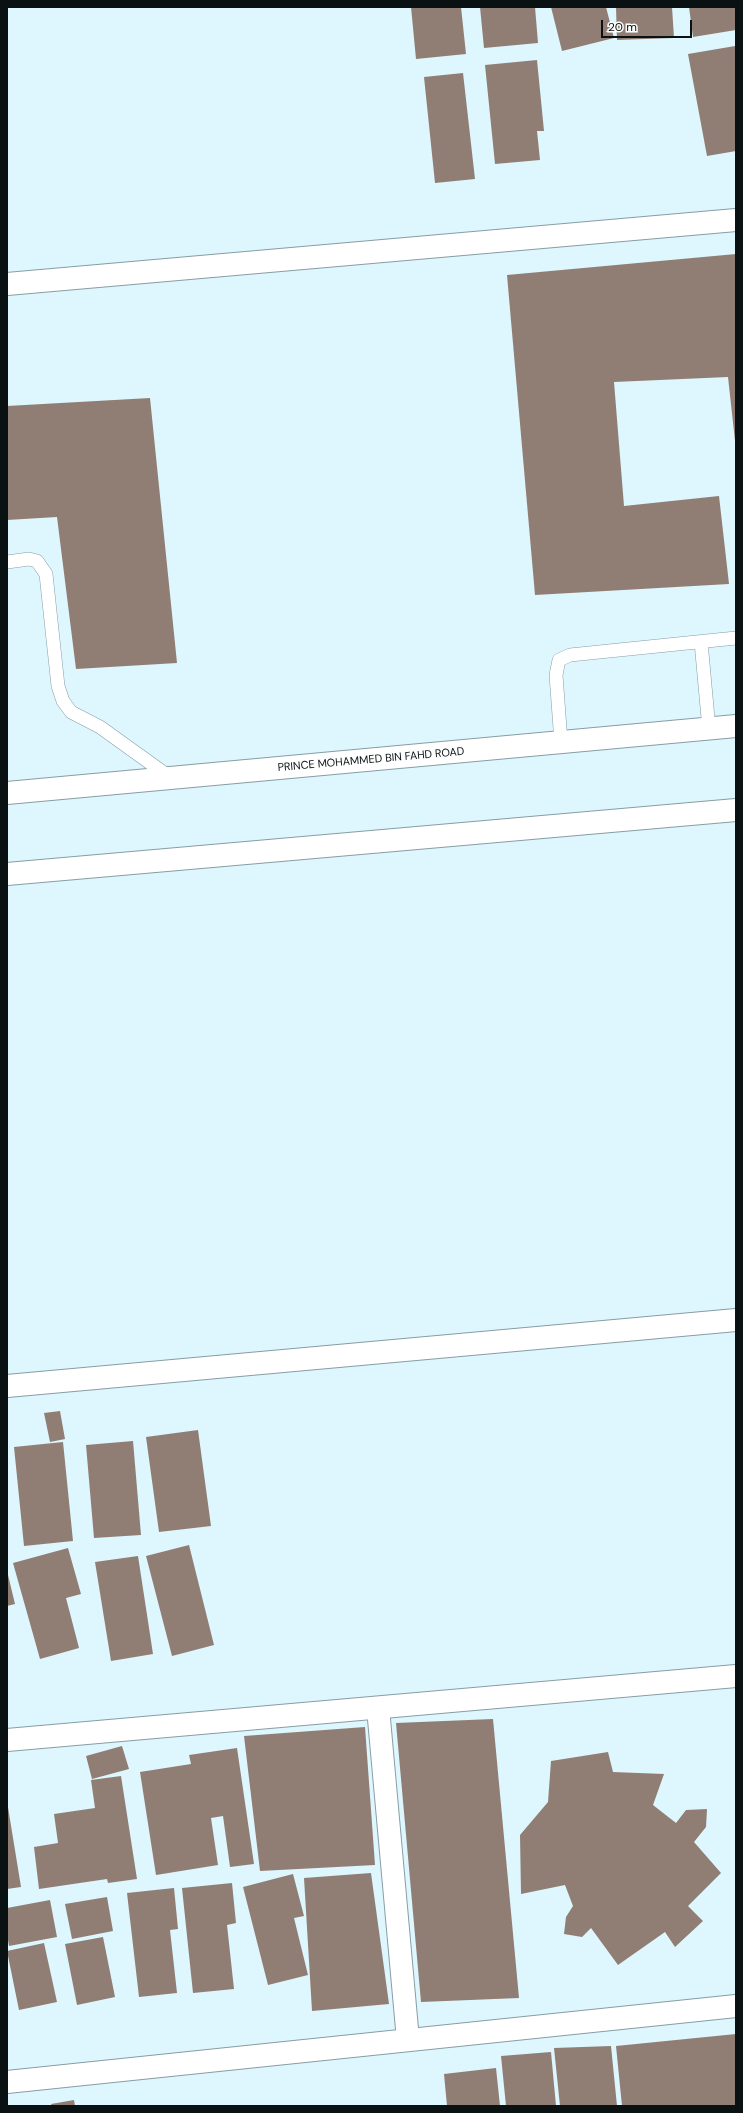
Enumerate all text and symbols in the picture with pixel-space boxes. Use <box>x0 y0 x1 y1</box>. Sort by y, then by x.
scale bar <box>603 12 694 38</box>
text: 20 m <box>608 19 637 35</box>
street label: PRINCE MOHAMMED BIN FAHD ROAD <box>277 745 465 775</box>

